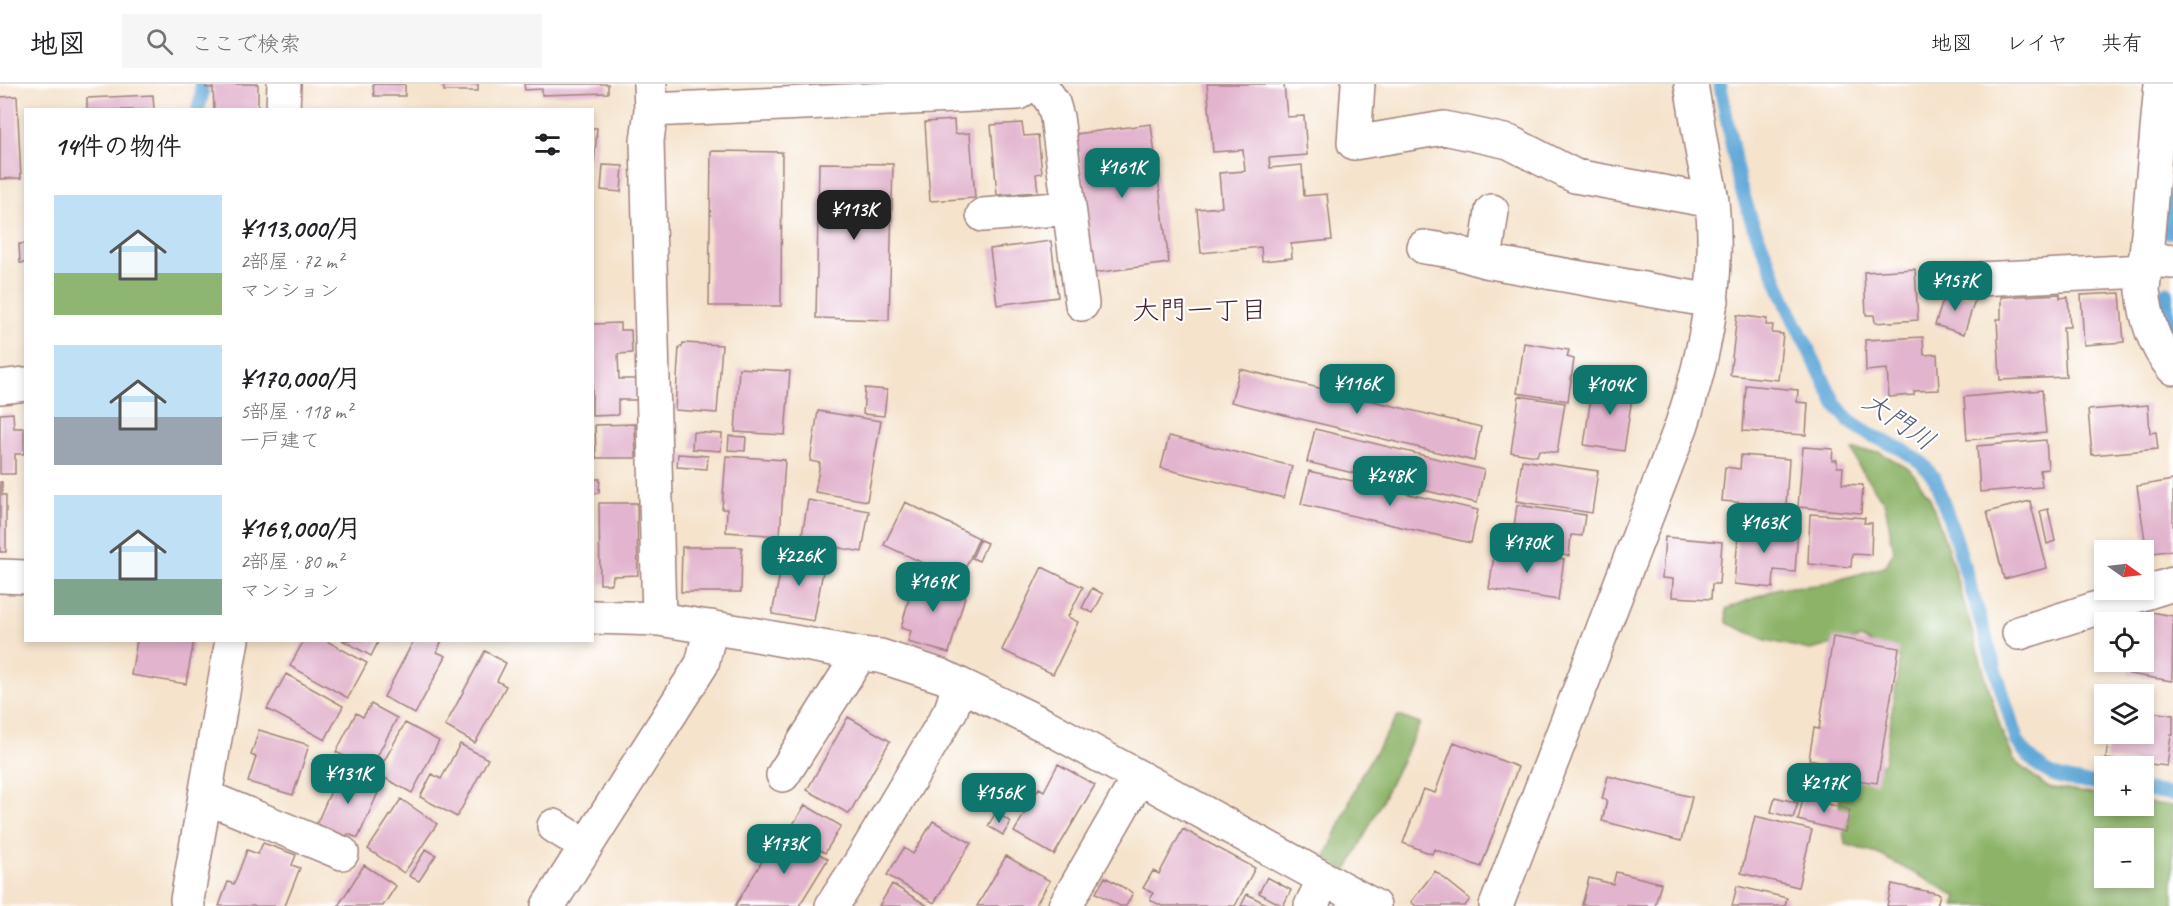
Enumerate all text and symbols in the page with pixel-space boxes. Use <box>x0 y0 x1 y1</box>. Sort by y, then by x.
search box <box>122 14 542 68</box>
icon: search <box>143 25 176 58</box>
text: 地図 <box>30 26 86 61</box>
text: ここで検索 <box>191 30 301 58</box>
text: 地図 <box>1931 30 1973 56</box>
text: レイヤ <box>2006 30 2068 56</box>
text: 共有 <box>2101 30 2143 56</box>
icon: filters <box>531 128 564 161</box>
text: 14件の物件 <box>54 130 181 163</box>
pin: ¥161K <box>1080 148 1164 199</box>
text: ¥161K <box>1099 155 1145 180</box>
pin: ¥113K <box>812 190 896 241</box>
text: ¥113K <box>831 197 877 222</box>
text: ¥113,000/月 <box>240 212 362 245</box>
icon: home <box>102 219 174 291</box>
text: 2部屋 · 72 m² <box>240 249 343 274</box>
pin: ¥157K <box>1913 261 1997 312</box>
text: ¥157K <box>1932 268 1978 293</box>
text: マンション <box>240 278 339 303</box>
district label: 大門一丁目 <box>1133 293 1268 327</box>
text: ¥170,000/月 <box>240 362 362 395</box>
pin: ¥116K <box>1315 364 1399 415</box>
pin: ¥104K <box>1568 365 1652 416</box>
icon: home <box>102 369 174 441</box>
text: ¥116K <box>1334 371 1380 396</box>
text: ¥104K <box>1587 372 1633 397</box>
water label: 大門川 <box>1856 384 1942 458</box>
text: 5部屋 · 118 m² <box>240 399 352 424</box>
text: 一戸建て <box>240 428 320 453</box>
pin: ¥248K <box>1348 456 1432 507</box>
text: ¥248K <box>1367 463 1413 488</box>
pin: ¥163K <box>1722 503 1806 554</box>
text: ¥163K <box>1741 510 1787 535</box>
text: ¥169,000/月 <box>240 512 362 545</box>
icon: home <box>102 519 174 591</box>
pin: ¥170K <box>1485 523 1569 574</box>
text: ¥170K <box>1504 530 1550 555</box>
pin: ¥226K <box>757 536 841 587</box>
north arrow <box>2094 540 2154 600</box>
map controls <box>2094 540 2154 888</box>
text: ¥226K <box>776 543 822 568</box>
text: 2部屋 · 80 m² <box>240 549 343 574</box>
pin: ¥169K <box>891 562 975 613</box>
text: ¥169K <box>910 569 956 594</box>
text: マンション <box>240 578 339 603</box>
button: locate <box>2094 612 2154 672</box>
button: layers <box>2094 684 2154 744</box>
pin: ¥131K <box>306 754 390 805</box>
button: + <box>2094 756 2154 816</box>
text: ¥131K <box>325 761 371 786</box>
pin: ¥217K <box>1782 763 1866 814</box>
text: ¥217K <box>1801 770 1847 795</box>
pin: ¥156K <box>957 773 1041 824</box>
text: ¥156K <box>976 780 1022 805</box>
pin: ¥173K <box>742 824 826 875</box>
button: − <box>2094 828 2154 888</box>
text: ¥173K <box>761 831 807 856</box>

